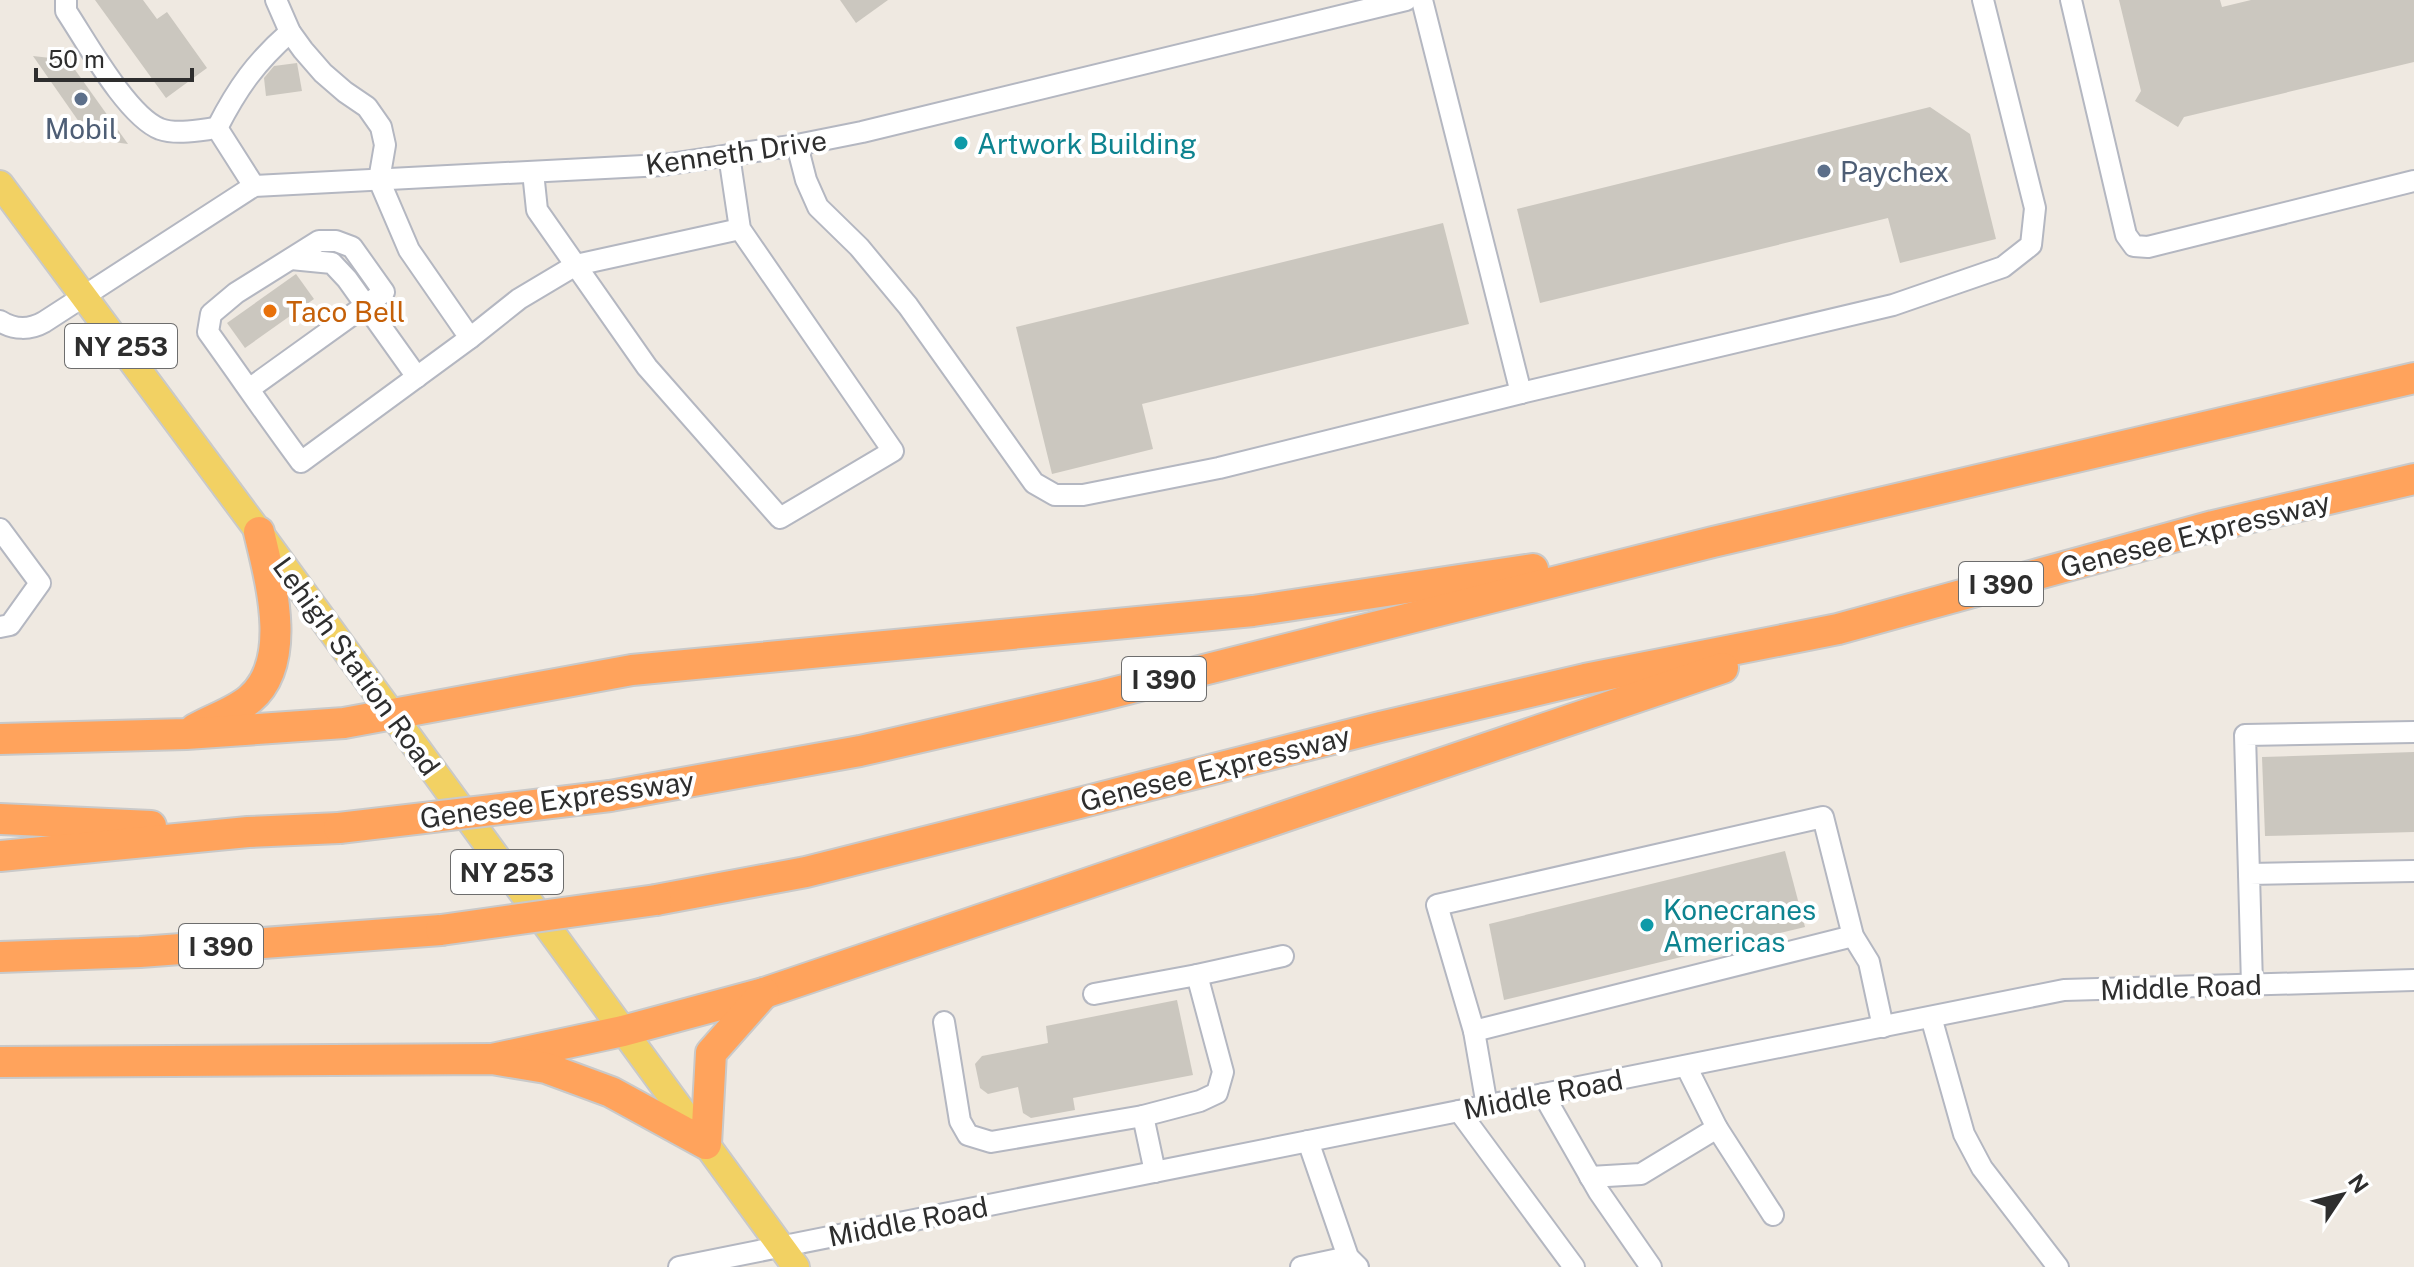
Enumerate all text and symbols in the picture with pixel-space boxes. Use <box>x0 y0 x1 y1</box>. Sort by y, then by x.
scale bar <box>36 32 192 82</box>
text: 50 m <box>48 45 105 73</box>
marker: Mobil <box>72 90 90 108</box>
place label: Mobil <box>45 112 117 145</box>
street label: Kenneth Drive <box>643 123 829 181</box>
place label: Artwork Building <box>977 127 1197 160</box>
marker: Artwork Building <box>952 134 970 152</box>
place label: Paychex <box>1840 155 1949 188</box>
marker: Paychex <box>1815 162 1833 180</box>
place label: Taco Bell <box>286 295 405 328</box>
marker: Taco Bell <box>261 302 279 320</box>
road number: NY 253 <box>65 324 177 368</box>
street label: Genesee Expressway <box>2057 485 2333 583</box>
street label: Lehigh Station Road <box>267 550 447 782</box>
road number: I 390 <box>1959 562 2043 606</box>
road number: I 390 <box>1122 657 1206 701</box>
street label: Genesee Expressway <box>1077 719 1353 817</box>
street label: Genesee Expressway <box>418 763 696 835</box>
road number: NY 253 <box>451 850 563 894</box>
place label: Konecranes Americas <box>1663 893 1816 958</box>
marker: Konecranes Americas <box>1638 916 1656 934</box>
road number: I 390 <box>179 924 263 968</box>
street label: Middle Road <box>2100 968 2262 1006</box>
street label: Middle Road <box>1460 1062 1626 1126</box>
north arrow <box>2302 1155 2382 1235</box>
text: N <box>2343 1169 2374 1198</box>
street label: Middle Road <box>825 1189 991 1253</box>

